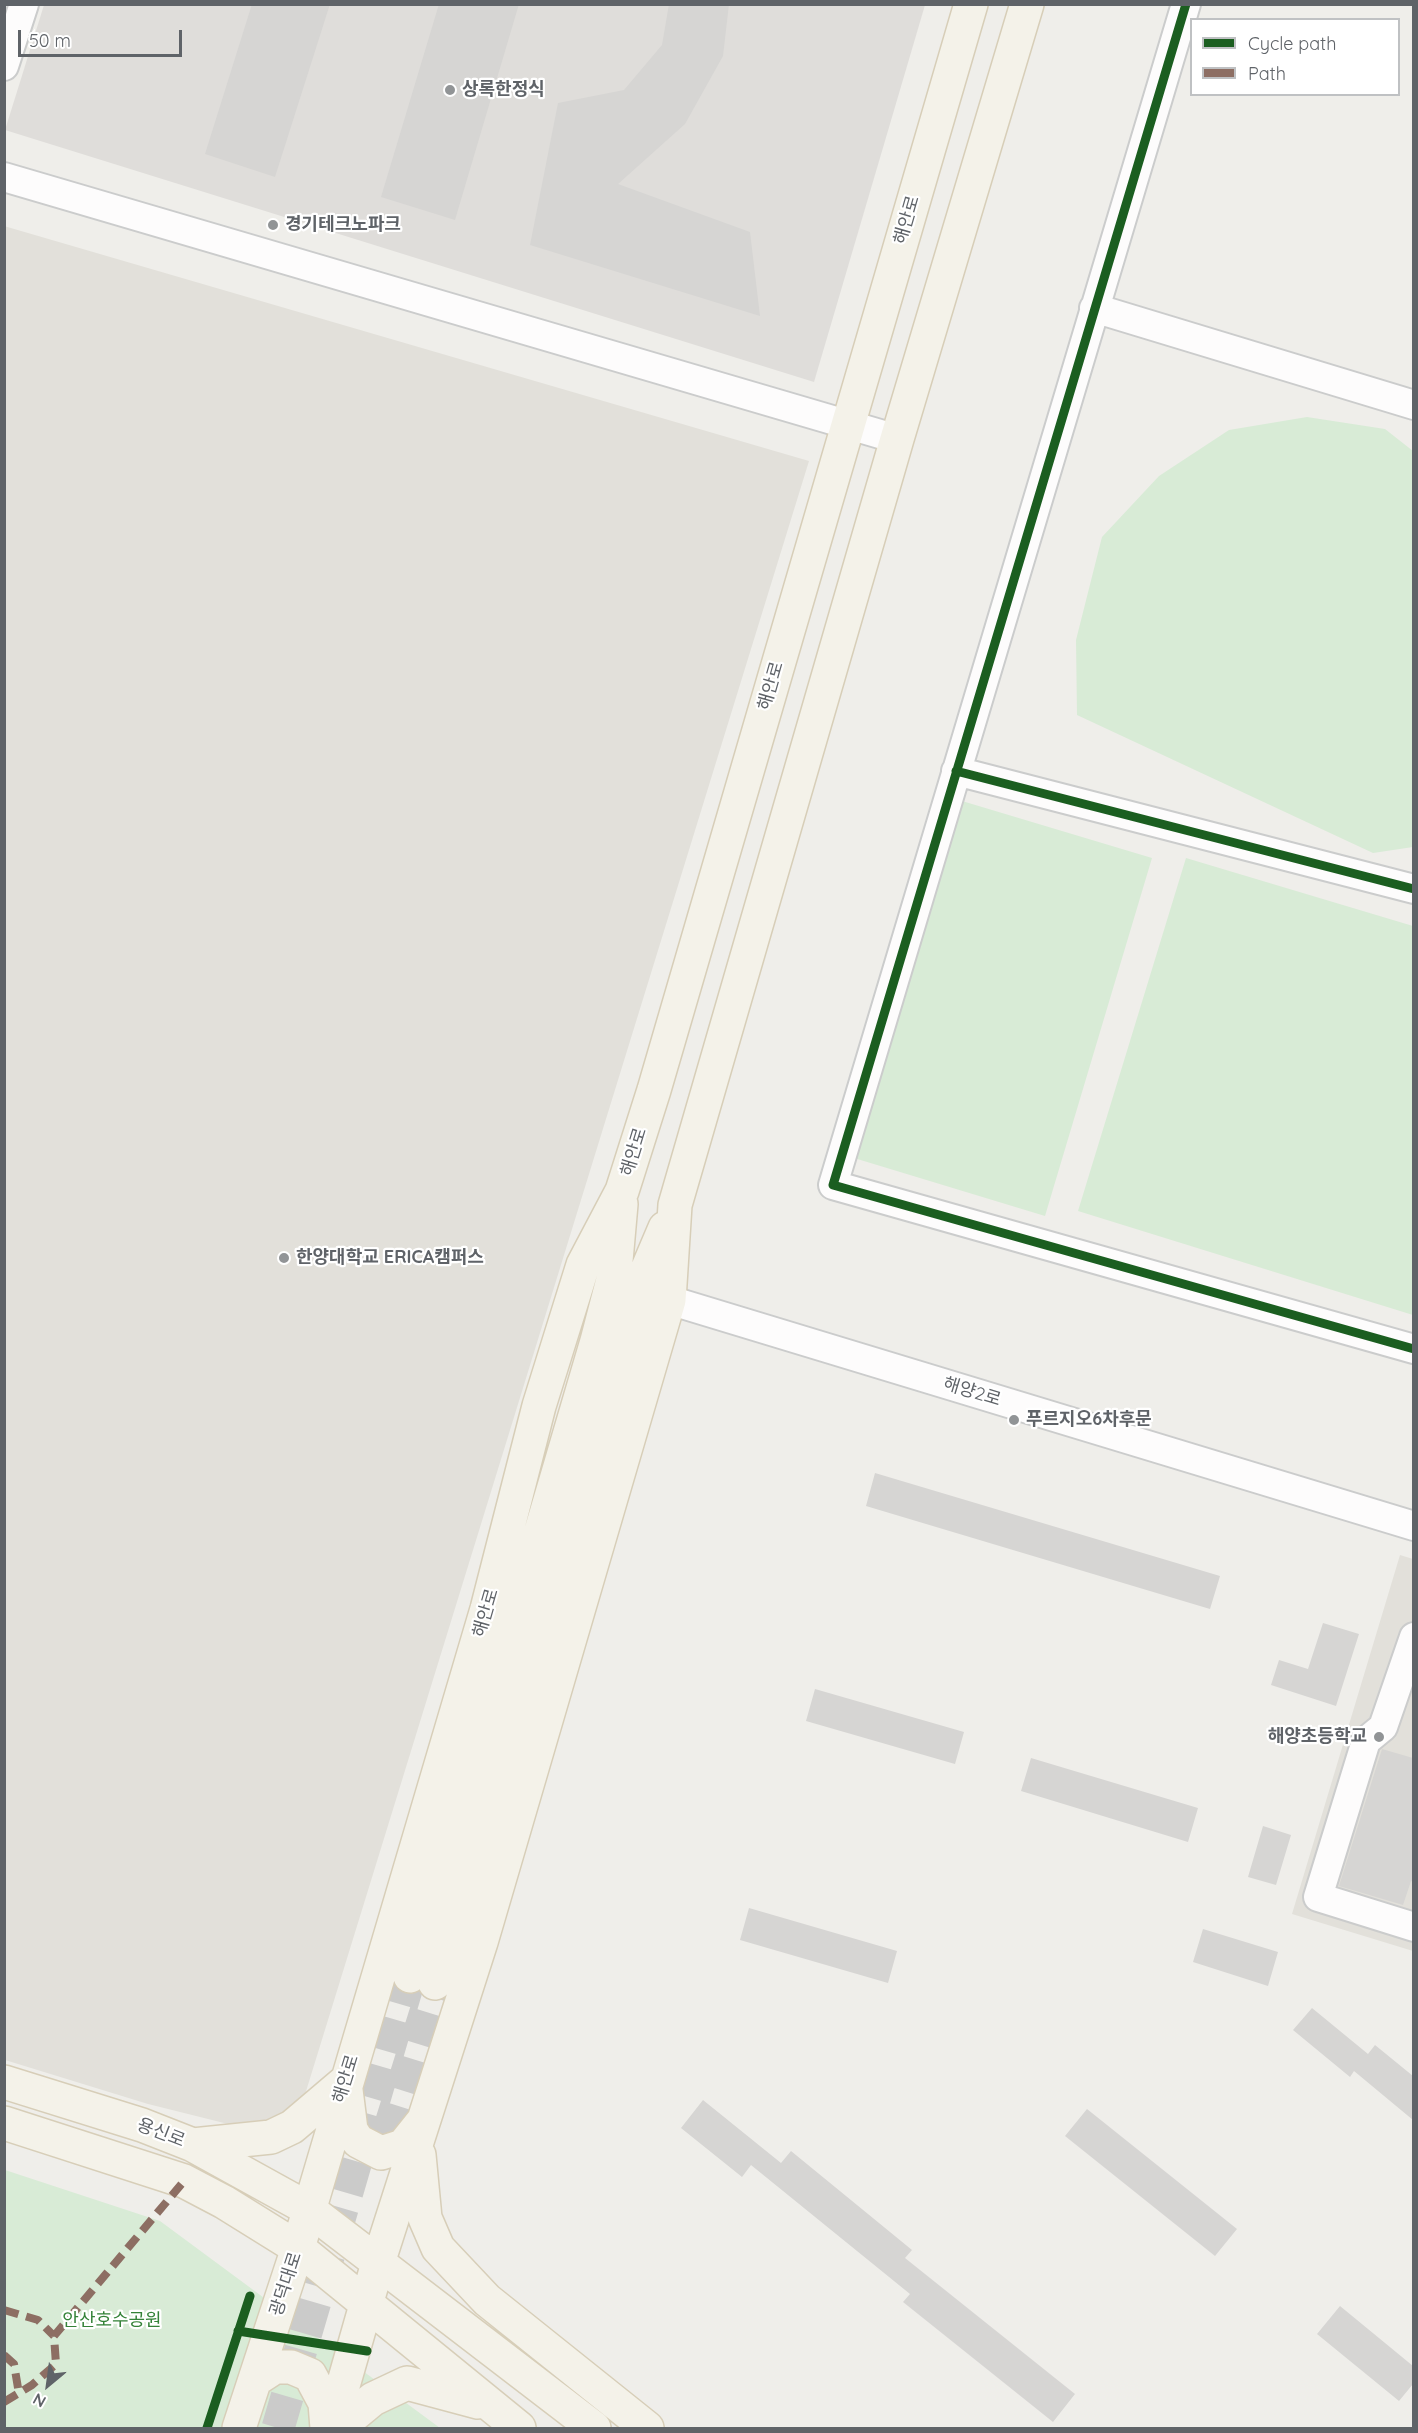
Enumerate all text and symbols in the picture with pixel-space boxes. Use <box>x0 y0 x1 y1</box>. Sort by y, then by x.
scale bar <box>21 18 184 56</box>
legend <box>1190 18 1400 96</box>
text: 50 m <box>29 29 71 52</box>
text: Cycle path <box>1248 32 1336 55</box>
text: Path <box>1248 62 1286 85</box>
place label: 상록한정식 <box>462 79 545 101</box>
marker: 상록한정식 <box>443 83 457 97</box>
street label: 해안로 <box>890 193 924 247</box>
place label: 경기테크노파크 <box>285 214 401 236</box>
marker: 경기테크노파크 <box>266 218 280 232</box>
street label: 해안로 <box>754 659 788 713</box>
street label: 해안로 <box>616 1125 652 1179</box>
place label: 한양대학교 ERICA캠퍼스 <box>296 1247 484 1269</box>
marker: 한양대학교 ERICA캠퍼스 <box>277 1251 291 1265</box>
street label: 해양2로 <box>940 1373 1004 1411</box>
place label: 푸르지오6차후문 <box>1026 1409 1152 1431</box>
marker: 푸르지오6차후문 <box>1007 1413 1021 1427</box>
street label: 해안로 <box>469 1586 503 1640</box>
place label: 해양초등학교 <box>1268 1726 1367 1748</box>
marker: 해양초등학교 <box>1372 1730 1386 1744</box>
street label: 해안로 <box>328 2052 364 2106</box>
street label: 용신로 <box>134 2114 188 2152</box>
street label: 광덕대로 <box>265 2249 307 2319</box>
park label: 안산호수공원 <box>62 2310 162 2332</box>
north arrow <box>18 2355 78 2415</box>
text: N <box>29 2389 49 2412</box>

